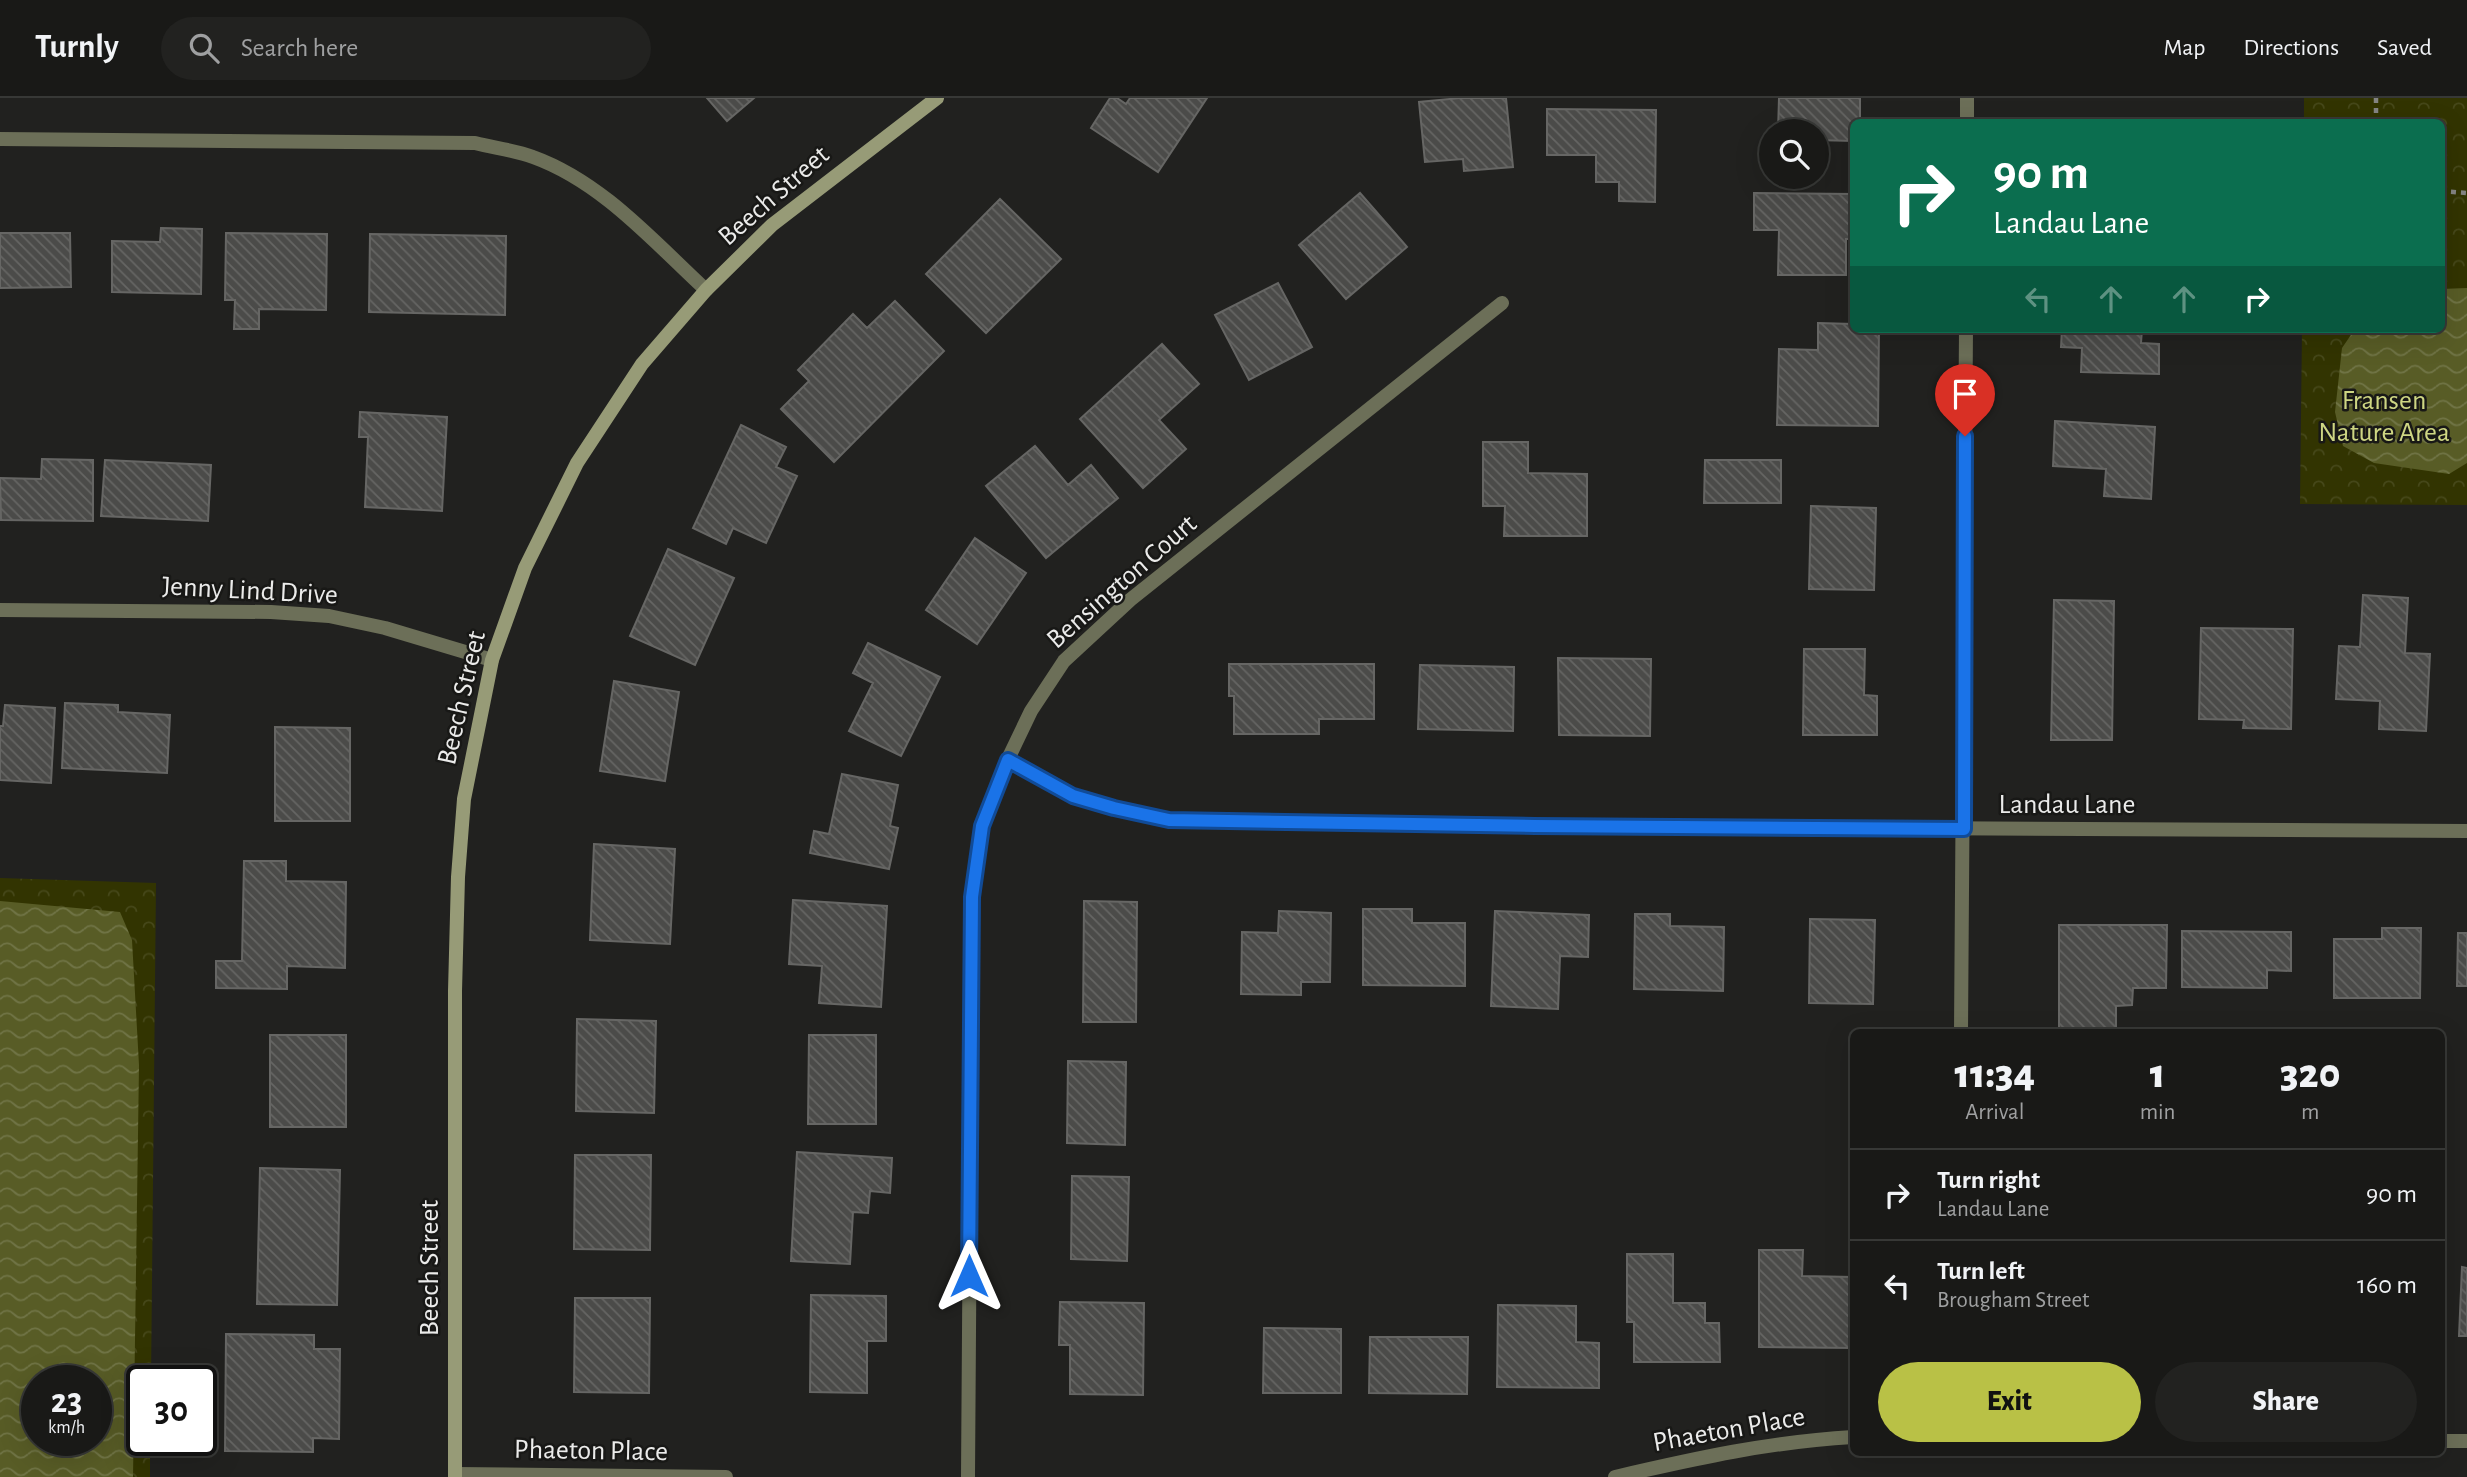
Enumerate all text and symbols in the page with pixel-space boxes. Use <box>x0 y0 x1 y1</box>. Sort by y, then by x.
search box <box>161 17 651 80</box>
icon: search <box>185 29 223 67</box>
text: Turnly <box>35 31 119 64</box>
text: Search here <box>241 35 358 61</box>
text: Map <box>2163 36 2205 60</box>
text: Directions <box>2243 36 2339 60</box>
text: Saved <box>2377 36 2432 60</box>
map controls <box>1759 119 1829 189</box>
button: search <box>1759 119 1829 189</box>
street label: Beech Street <box>713 141 835 251</box>
icon: right <box>1878 147 1969 238</box>
text: 90 m <box>1993 149 2089 198</box>
text: Landau Lane <box>1993 207 2149 239</box>
icon: left <box>2019 280 2057 318</box>
icon: ahead <box>2092 280 2130 318</box>
icon: ahead <box>2165 280 2203 318</box>
icon: right <box>2238 280 2276 318</box>
pin <box>1935 364 1995 436</box>
icon: arrive <box>1946 375 1984 413</box>
park label: Fransen Nature Area <box>2318 387 2450 447</box>
street label: Bensington Court <box>1042 510 1202 654</box>
street label: Jenny Lind Drive <box>161 572 339 610</box>
street label: Beech Street <box>433 628 491 768</box>
street label: Landau Lane <box>1999 791 2135 819</box>
text: 11:34 <box>1955 1053 2035 1095</box>
text: 1 <box>2150 1053 2165 1095</box>
text: 320 <box>2280 1053 2340 1095</box>
text: Arrival <box>1965 1101 2024 1124</box>
text: min <box>2140 1101 2176 1124</box>
text: m <box>2301 1101 2319 1124</box>
text: Turn right <box>1937 1167 2040 1193</box>
icon: right <box>1878 1176 1916 1214</box>
text: 90 m <box>2366 1181 2417 1207</box>
text: Landau Lane <box>1937 1198 2049 1221</box>
street label: Beech Street <box>416 1200 444 1336</box>
position arrow <box>932 1239 1006 1313</box>
text: Turn left <box>1937 1258 2025 1284</box>
icon: left <box>1878 1267 1916 1305</box>
text: 160 m <box>2357 1272 2417 1298</box>
text: Brougham Street <box>1937 1289 2089 1312</box>
button: Exit <box>1878 1362 2141 1442</box>
button: Share <box>2155 1362 2417 1442</box>
speed limit sign: 30 <box>126 1365 217 1456</box>
text: 23 <box>51 1384 82 1419</box>
street label: Phaeton Place <box>1651 1403 1807 1457</box>
text: km/h <box>48 1419 85 1437</box>
street label: Phaeton Place <box>514 1436 668 1466</box>

